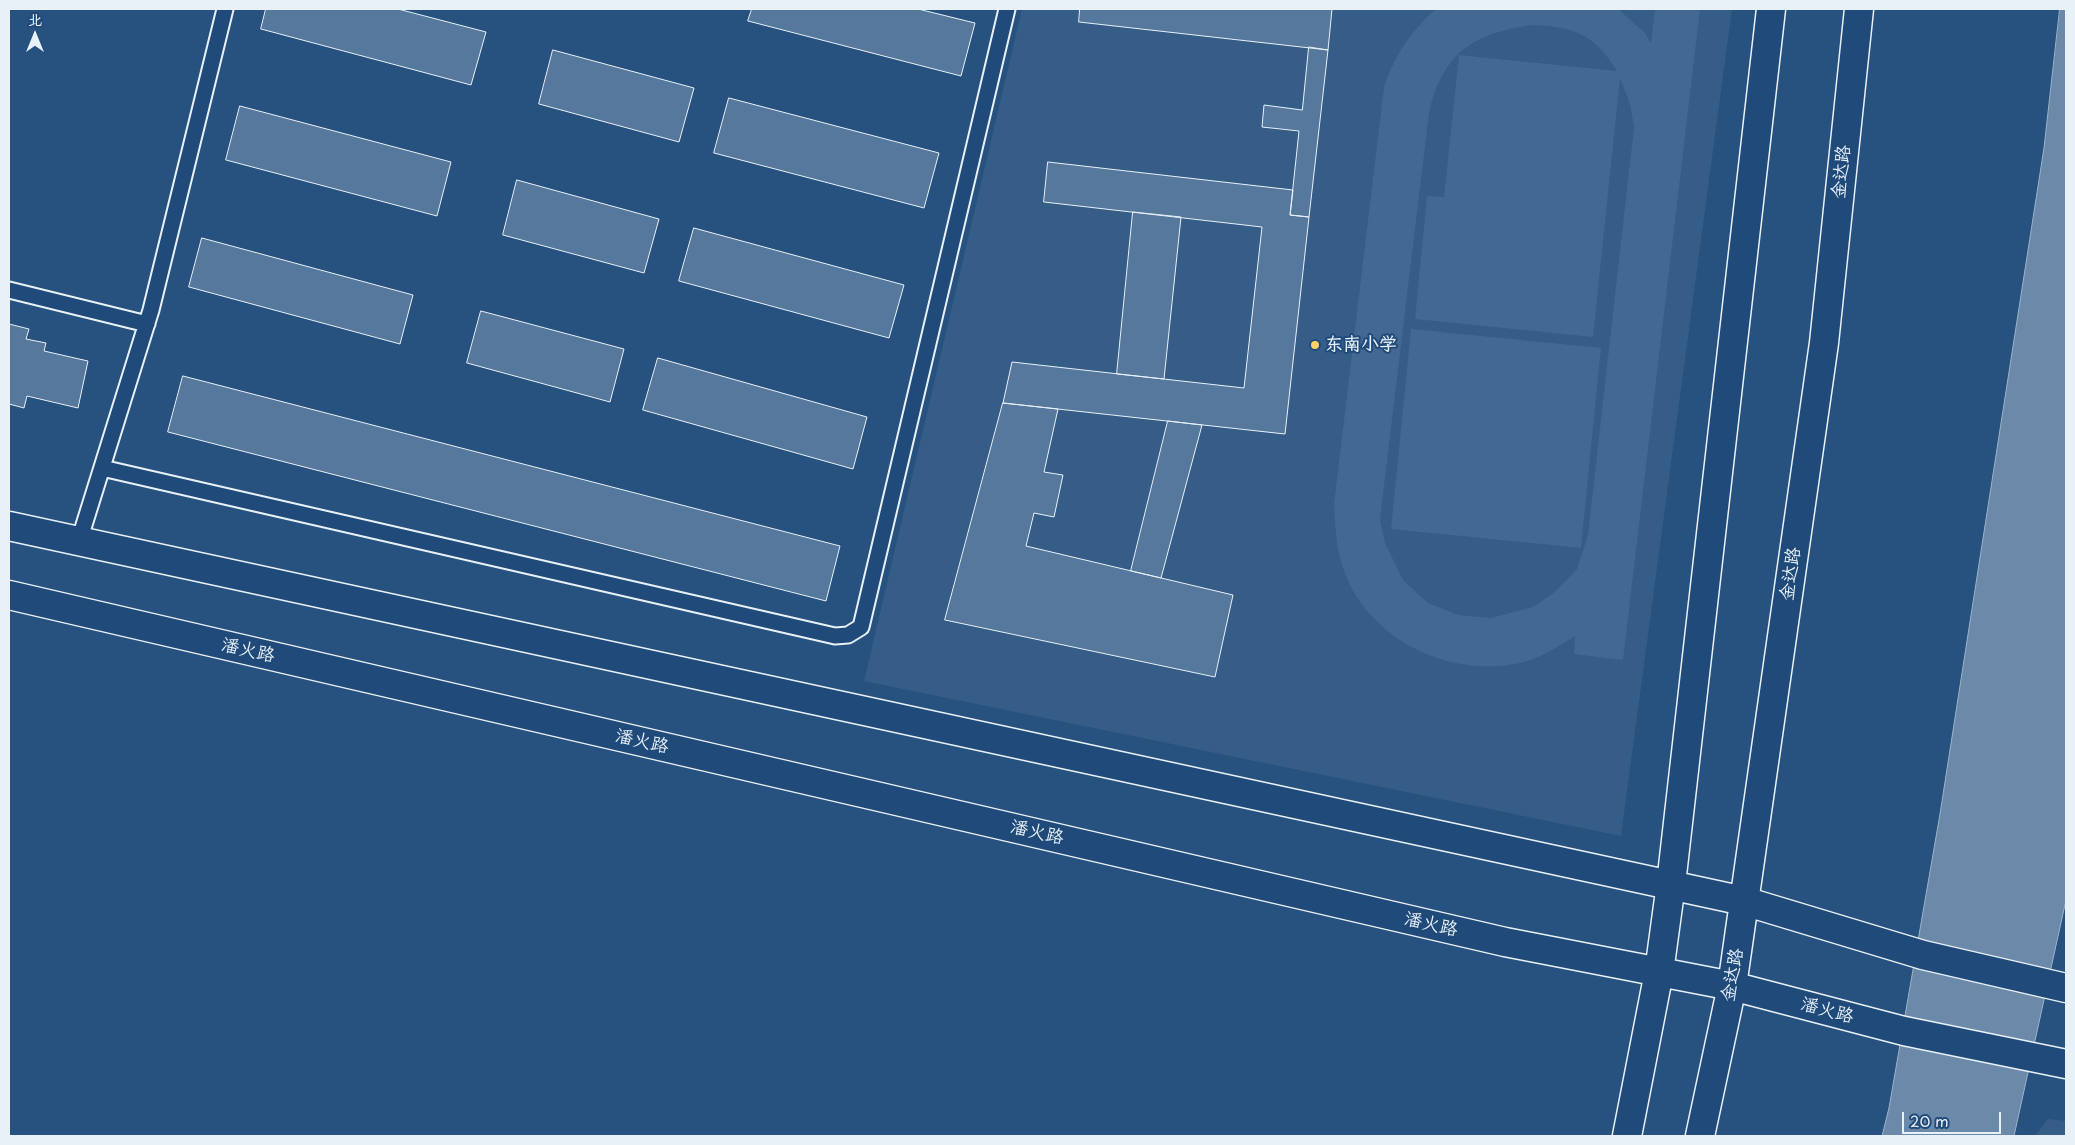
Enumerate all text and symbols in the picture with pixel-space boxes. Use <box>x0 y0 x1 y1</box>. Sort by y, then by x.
text: 北 <box>28 9 42 30</box>
north arrow <box>10 10 60 60</box>
street label: 金达路 <box>1828 144 1856 200</box>
place label: 东南小学 <box>1325 334 1397 356</box>
marker: 东南小学 <box>1309 339 1321 351</box>
street label: 金达路 <box>1777 546 1805 602</box>
street label: 潘火路 <box>219 634 277 668</box>
street label: 潘火路 <box>613 725 671 759</box>
street label: 潘火路 <box>1008 816 1066 850</box>
street label: 潘火路 <box>1402 908 1460 942</box>
street label: 金达路 <box>1718 947 1748 1003</box>
street label: 潘火路 <box>1798 994 1856 1028</box>
scale bar <box>1905 1102 2004 1134</box>
text: 20 m <box>1910 1109 1949 1132</box>

